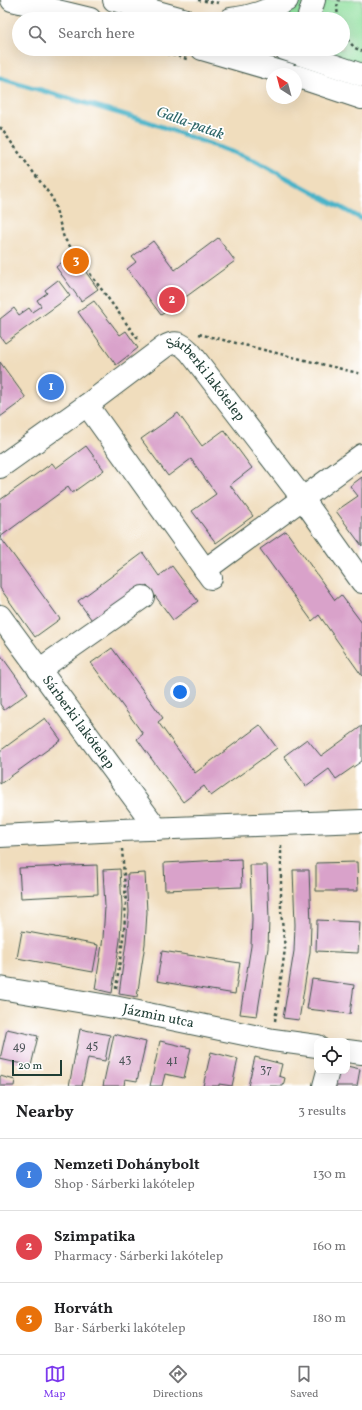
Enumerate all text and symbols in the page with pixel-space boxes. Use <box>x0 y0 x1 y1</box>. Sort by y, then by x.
search box <box>12 12 350 56</box>
icon: search <box>26 23 48 45</box>
text: Search here <box>58 24 135 45</box>
north arrow <box>266 68 302 104</box>
water label: Galla-patak <box>153 102 227 146</box>
pin: 3 <box>63 246 89 276</box>
pin: 2 <box>159 285 185 315</box>
street label: Sárberki lakótelep <box>163 333 249 425</box>
pin: 1 <box>38 372 64 402</box>
street label: Sárberki lakótelep <box>38 672 119 773</box>
your location <box>170 682 190 702</box>
street label: Jázmin utca <box>121 1000 196 1033</box>
house number: 45 <box>86 1038 99 1054</box>
map controls <box>314 1038 350 1074</box>
button: locate <box>314 1038 350 1074</box>
house number: 49 <box>12 1039 26 1055</box>
house number: 43 <box>119 1052 131 1068</box>
house number: 41 <box>166 1053 178 1069</box>
scale bar <box>12 1058 62 1077</box>
text: 20 m <box>18 1059 42 1074</box>
house number: 37 <box>260 1062 272 1078</box>
text: Nearby <box>16 1101 74 1124</box>
text: 3 results <box>298 1103 346 1121</box>
text: Nemzeti Dohánybolt <box>54 1155 200 1176</box>
text: 1 <box>26 1166 32 1184</box>
text: 130 m <box>313 1166 346 1184</box>
text: Shop · Sárberki lakótelep <box>54 1176 195 1194</box>
text: Szimpatika <box>54 1227 136 1248</box>
text: 2 <box>26 1238 32 1256</box>
text: 160 m <box>312 1238 346 1256</box>
text: Pharmacy · Sárberki lakótelep <box>54 1248 223 1266</box>
text: Horváth <box>54 1299 113 1320</box>
text: 3 <box>26 1310 32 1328</box>
text: 180 m <box>312 1310 346 1328</box>
text: Bar · Sárberki lakótelep <box>54 1320 185 1338</box>
tab: Map <box>44 1363 66 1402</box>
tab: Directions <box>153 1363 203 1402</box>
tab: Saved <box>290 1363 318 1402</box>

